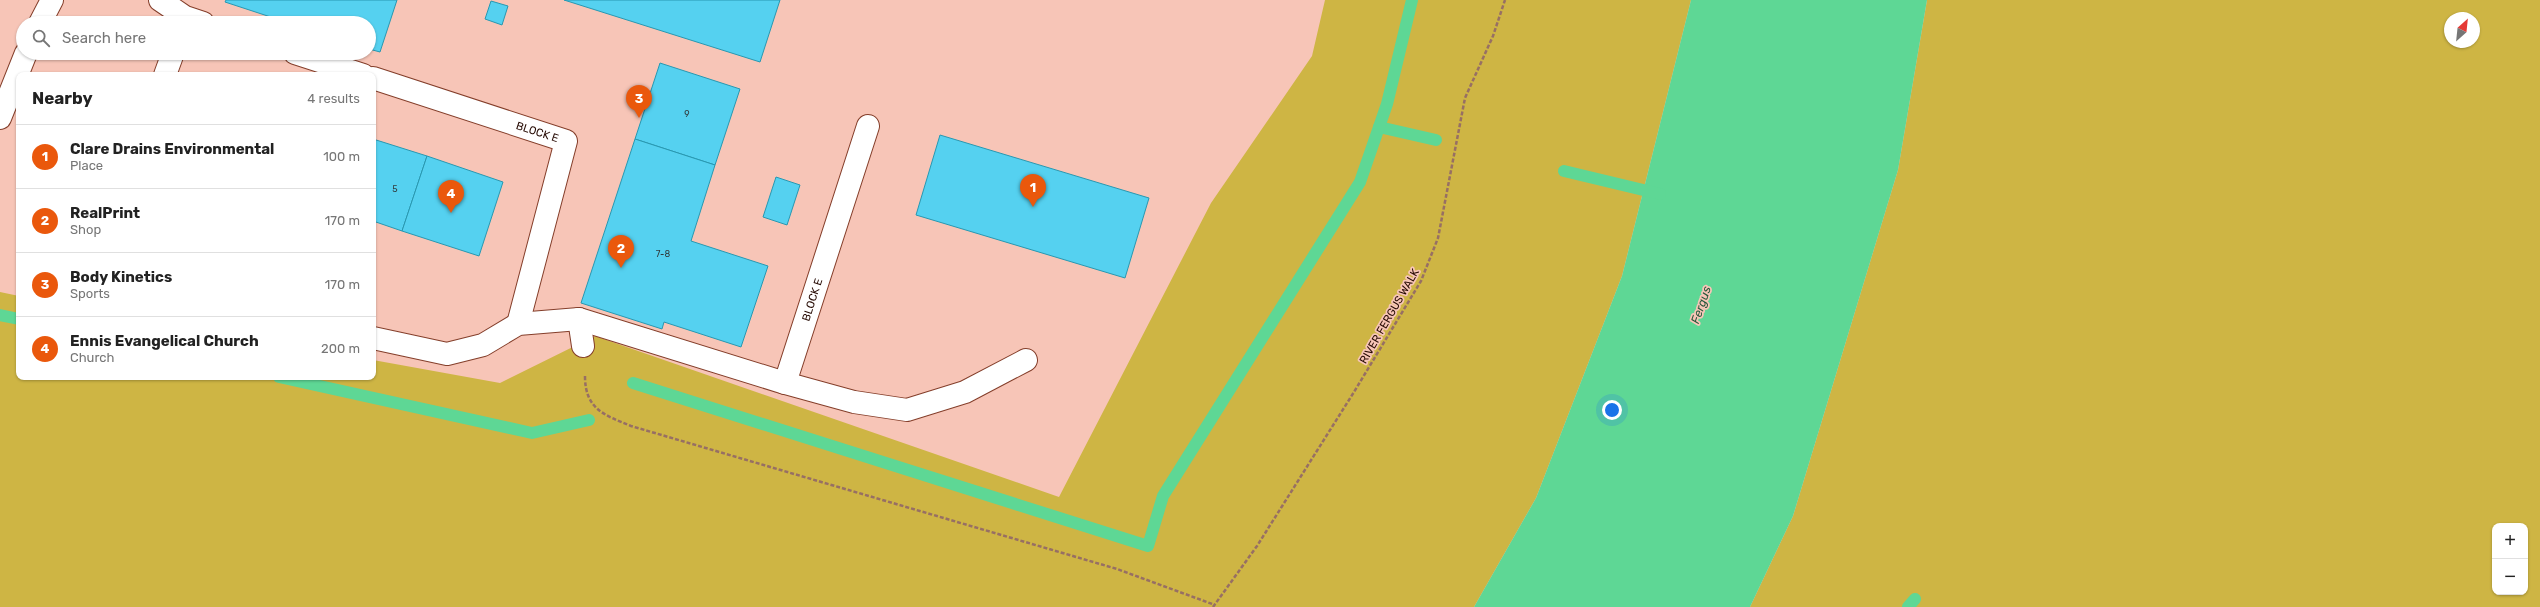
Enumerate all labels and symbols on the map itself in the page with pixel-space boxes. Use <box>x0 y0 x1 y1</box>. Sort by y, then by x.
north arrow <box>2444 12 2480 48</box>
pin: 3 <box>626 85 652 118</box>
house number: 9 <box>684 109 690 119</box>
street label: BLOCK E <box>514 119 561 145</box>
pin: 1 <box>1020 174 1046 207</box>
pin: 4 <box>438 180 464 213</box>
house number: 5 <box>392 184 398 194</box>
pin: 2 <box>608 235 634 268</box>
house number: 7-8 <box>656 249 670 259</box>
street label: RIVER FERGUS WALK <box>1357 266 1422 366</box>
street label: BLOCK E <box>799 277 825 323</box>
water label: Fergus <box>1688 284 1714 326</box>
your location <box>1602 400 1622 420</box>

